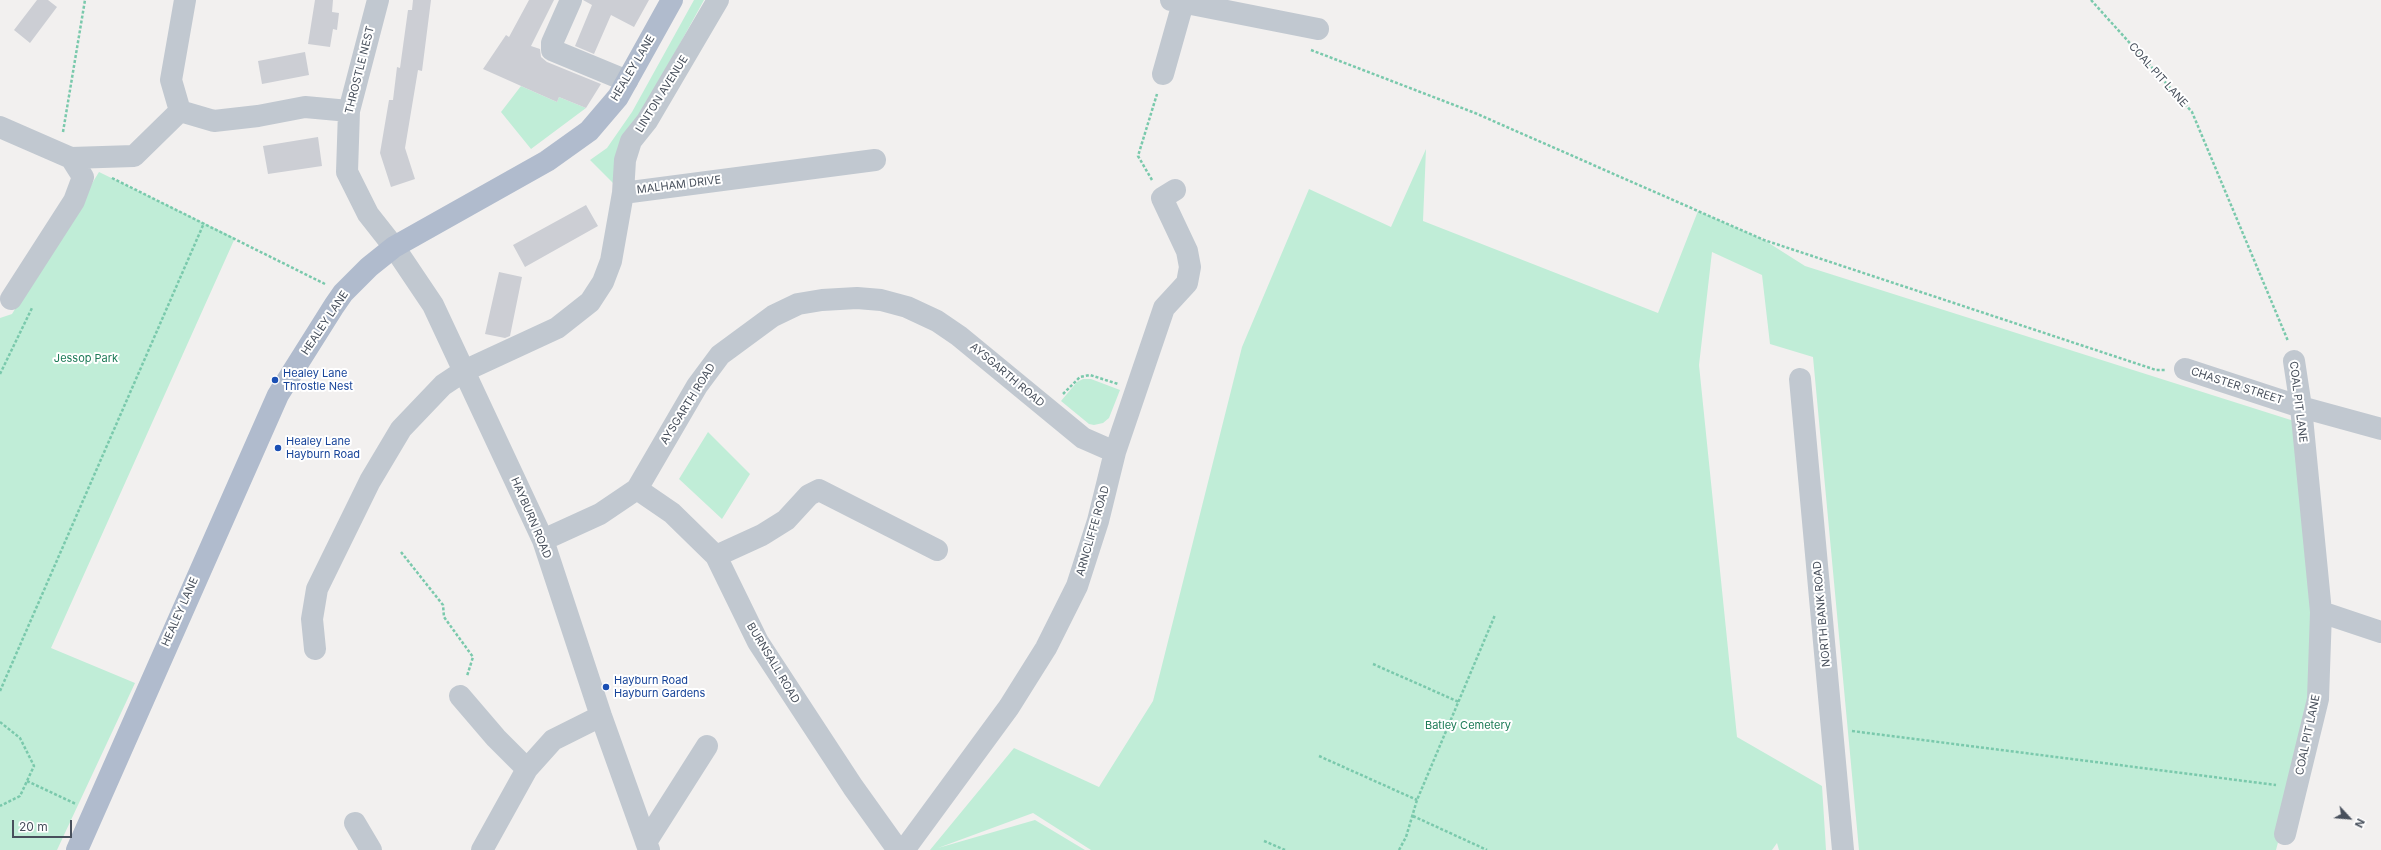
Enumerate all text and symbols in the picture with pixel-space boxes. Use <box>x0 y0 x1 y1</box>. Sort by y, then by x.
street label: THROSTLE NEST <box>343 25 377 115</box>
street label: HEALEY LANE <box>608 33 658 103</box>
street label: COAL PIT LANE <box>2126 40 2190 110</box>
street label: LINTON AVENUE <box>633 53 691 135</box>
street label: MALHAM DRIVE <box>636 173 722 197</box>
street label: HEALEY LANE <box>299 288 351 358</box>
street label: AYSGARTH ROAD <box>967 340 1047 410</box>
park label: Jessop Park <box>54 352 118 366</box>
street label: AYSGARTH ROAD <box>658 361 718 447</box>
street label: COAL PIT LANE <box>2286 361 2310 443</box>
street label: CHASTER STREET <box>2189 365 2285 407</box>
place label: Healey Lane Throstle Nest <box>283 367 353 393</box>
marker: Healey Lane Throstle Nest <box>270 375 280 385</box>
place label: Healey Lane Hayburn Road <box>286 435 360 461</box>
marker: Healey Lane Hayburn Road <box>273 443 283 453</box>
street label: HAYBURN ROAD <box>508 475 554 561</box>
street label: ARNCLIFFE ROAD <box>1074 484 1112 578</box>
street label: NORTH BANK ROAD <box>1811 560 1833 668</box>
street label: HEALEY LANE <box>159 575 201 649</box>
street label: BURNSALL ROAD <box>744 620 802 706</box>
place label: Hayburn Road Hayburn Gardens <box>614 674 705 700</box>
marker: Hayburn Road Hayburn Gardens <box>601 682 611 692</box>
street label: COAL PIT LANE <box>2293 694 2323 776</box>
park label: Batley Cemetery <box>1425 719 1511 733</box>
north arrow <box>2329 798 2369 838</box>
scale bar <box>14 812 74 838</box>
text: N <box>2352 816 2368 830</box>
text: 20 m <box>19 819 48 834</box>

